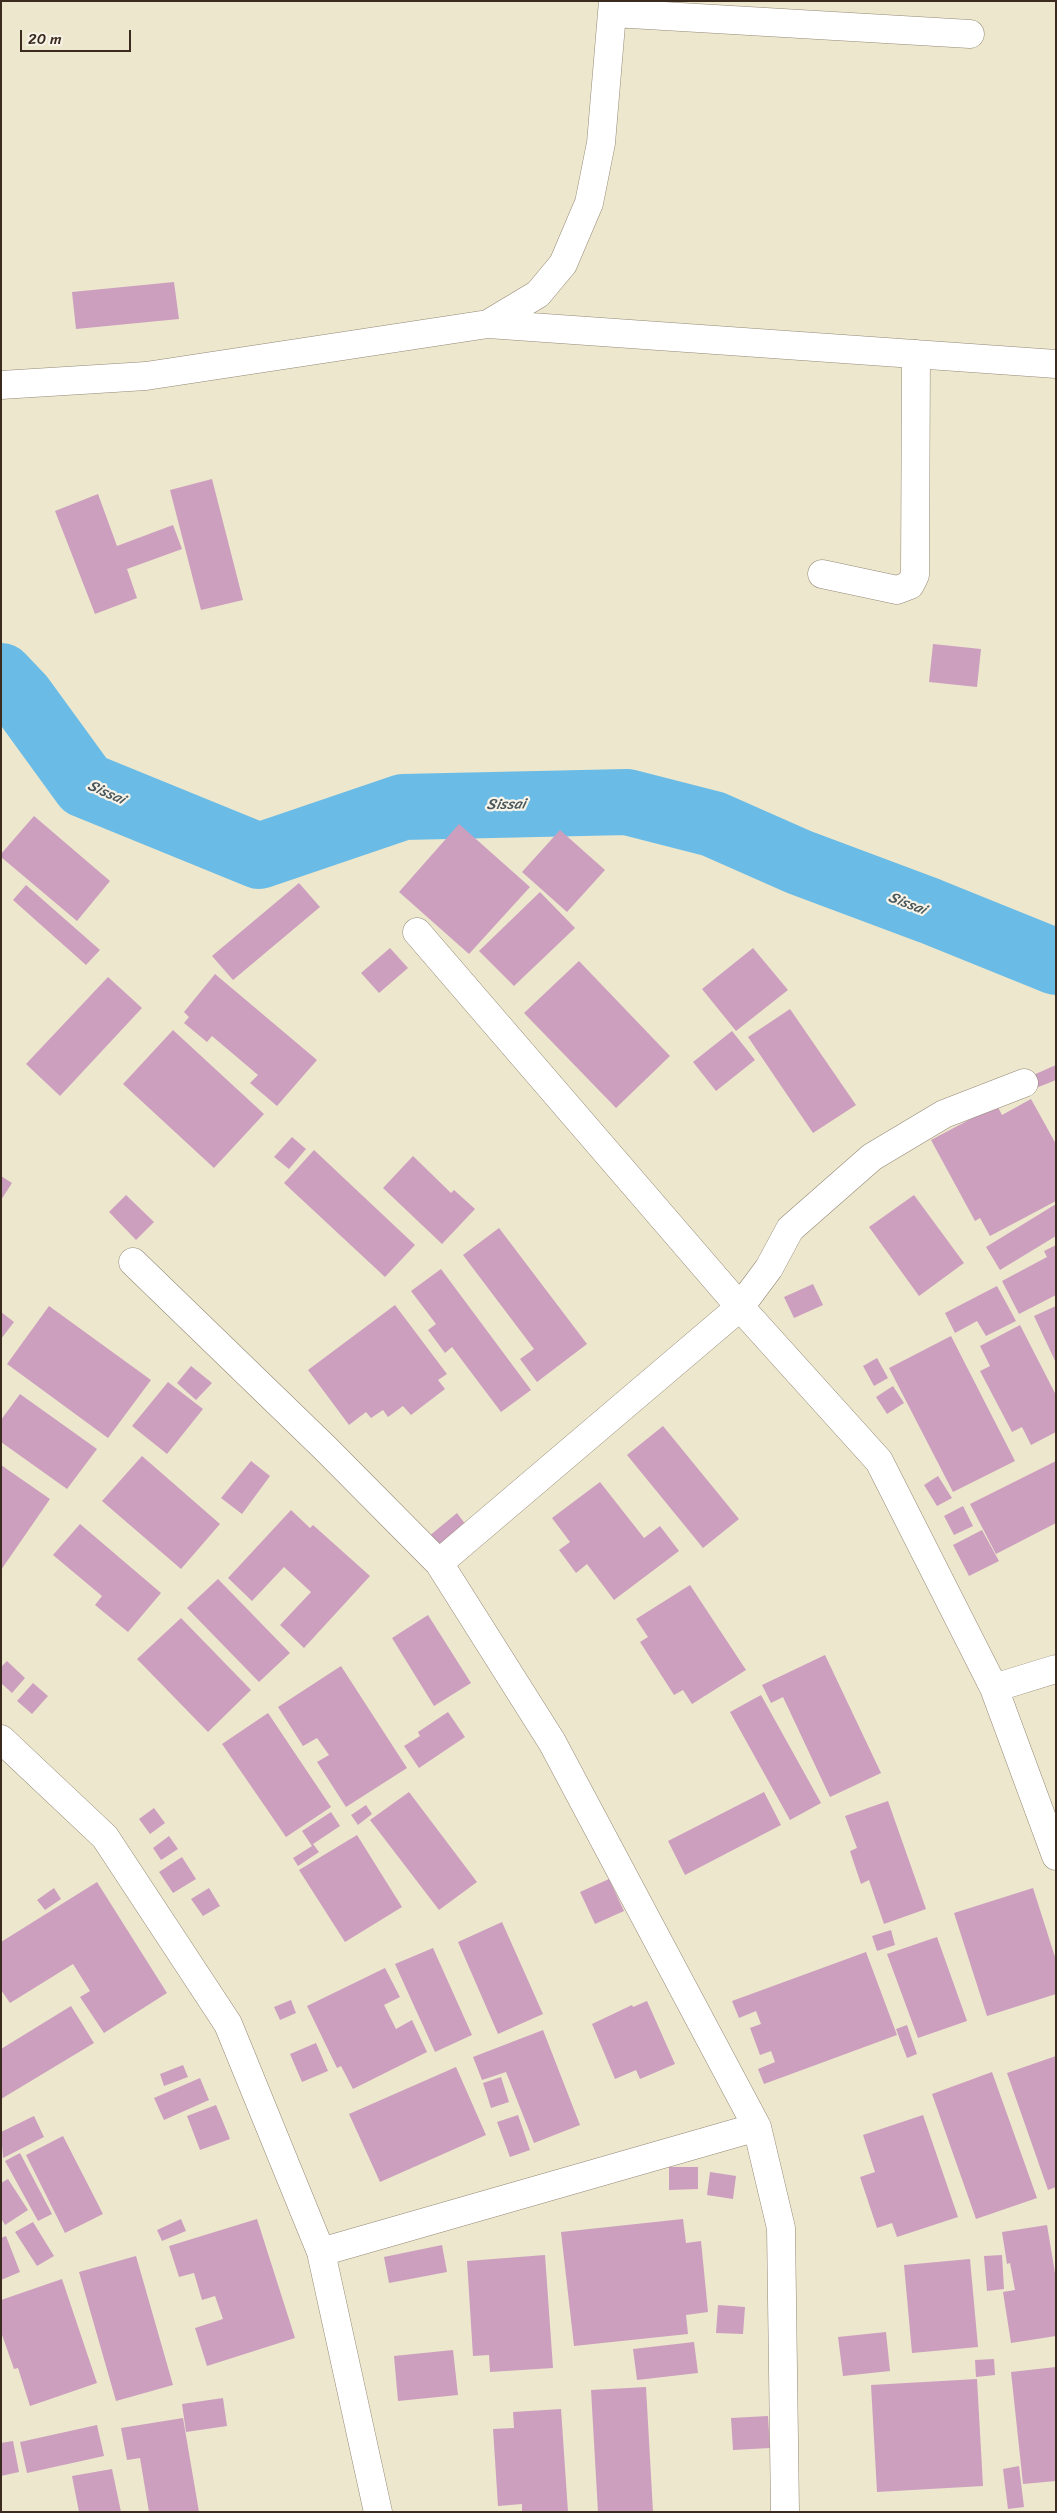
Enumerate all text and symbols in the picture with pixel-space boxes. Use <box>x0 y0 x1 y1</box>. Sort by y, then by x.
scale bar <box>22 20 134 52</box>
text: 20 m <box>28 26 62 52</box>
water label: Sissai <box>85 777 127 809</box>
water label: Sissai <box>486 796 526 814</box>
water label: Sissai <box>886 889 928 919</box>

